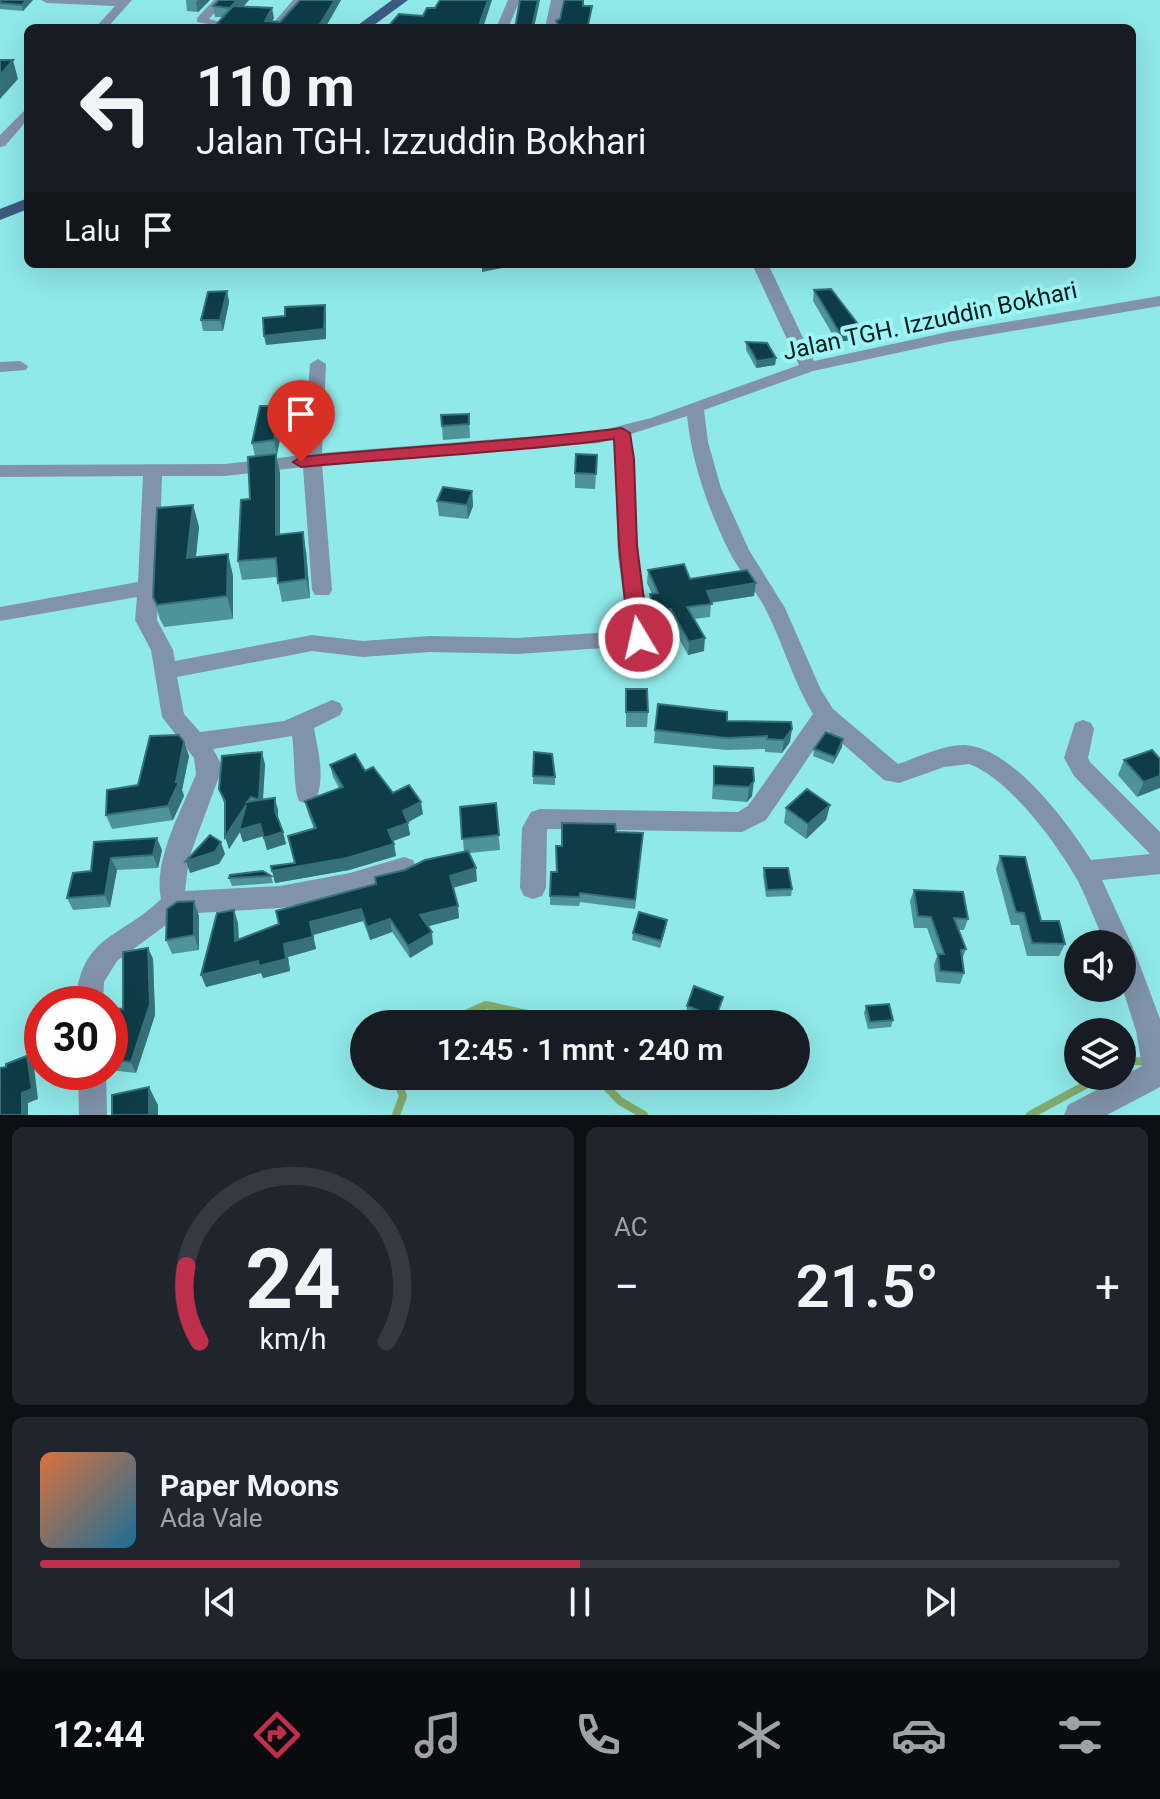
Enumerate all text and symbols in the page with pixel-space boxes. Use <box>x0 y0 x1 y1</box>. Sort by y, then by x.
text: 110 m <box>196 54 355 120</box>
icon: left <box>64 56 168 160</box>
text: Jalan TGH. Izzuddin Bokhari <box>196 121 647 163</box>
icon: arrive <box>136 208 180 252</box>
text: Lalu <box>64 213 120 248</box>
street label: Jalan TGH. Izzuddin Bokhari <box>780 276 1080 366</box>
pin <box>267 380 335 462</box>
icon: arrive <box>279 392 323 436</box>
position arrow <box>597 596 681 680</box>
map controls <box>1064 930 1136 1090</box>
button: sound <box>1064 930 1136 1002</box>
speed limit sign: 30 <box>24 986 128 1090</box>
button: layers <box>1064 1018 1136 1090</box>
text: 12:45 · 1 mnt · 240 m <box>437 1032 723 1067</box>
text: AC <box>614 1212 648 1242</box>
text: 24 <box>245 1231 341 1328</box>
text: 21.5° <box>796 1251 939 1322</box>
text: − <box>614 1261 639 1313</box>
text: + <box>1095 1261 1120 1313</box>
text: km/h <box>259 1322 327 1356</box>
text: Paper Moons <box>160 1468 339 1503</box>
text: Ada Vale <box>160 1503 262 1533</box>
icon: previous <box>198 1580 242 1624</box>
icon: pause <box>558 1580 602 1624</box>
icon: next <box>918 1580 962 1624</box>
icon: directions <box>249 1707 305 1763</box>
icon: music <box>410 1707 466 1763</box>
icon: phone <box>570 1707 626 1763</box>
icon: climate <box>731 1707 787 1763</box>
icon: car <box>891 1707 947 1763</box>
icon: filters <box>1052 1707 1108 1763</box>
text: 12:44 <box>52 1714 145 1756</box>

